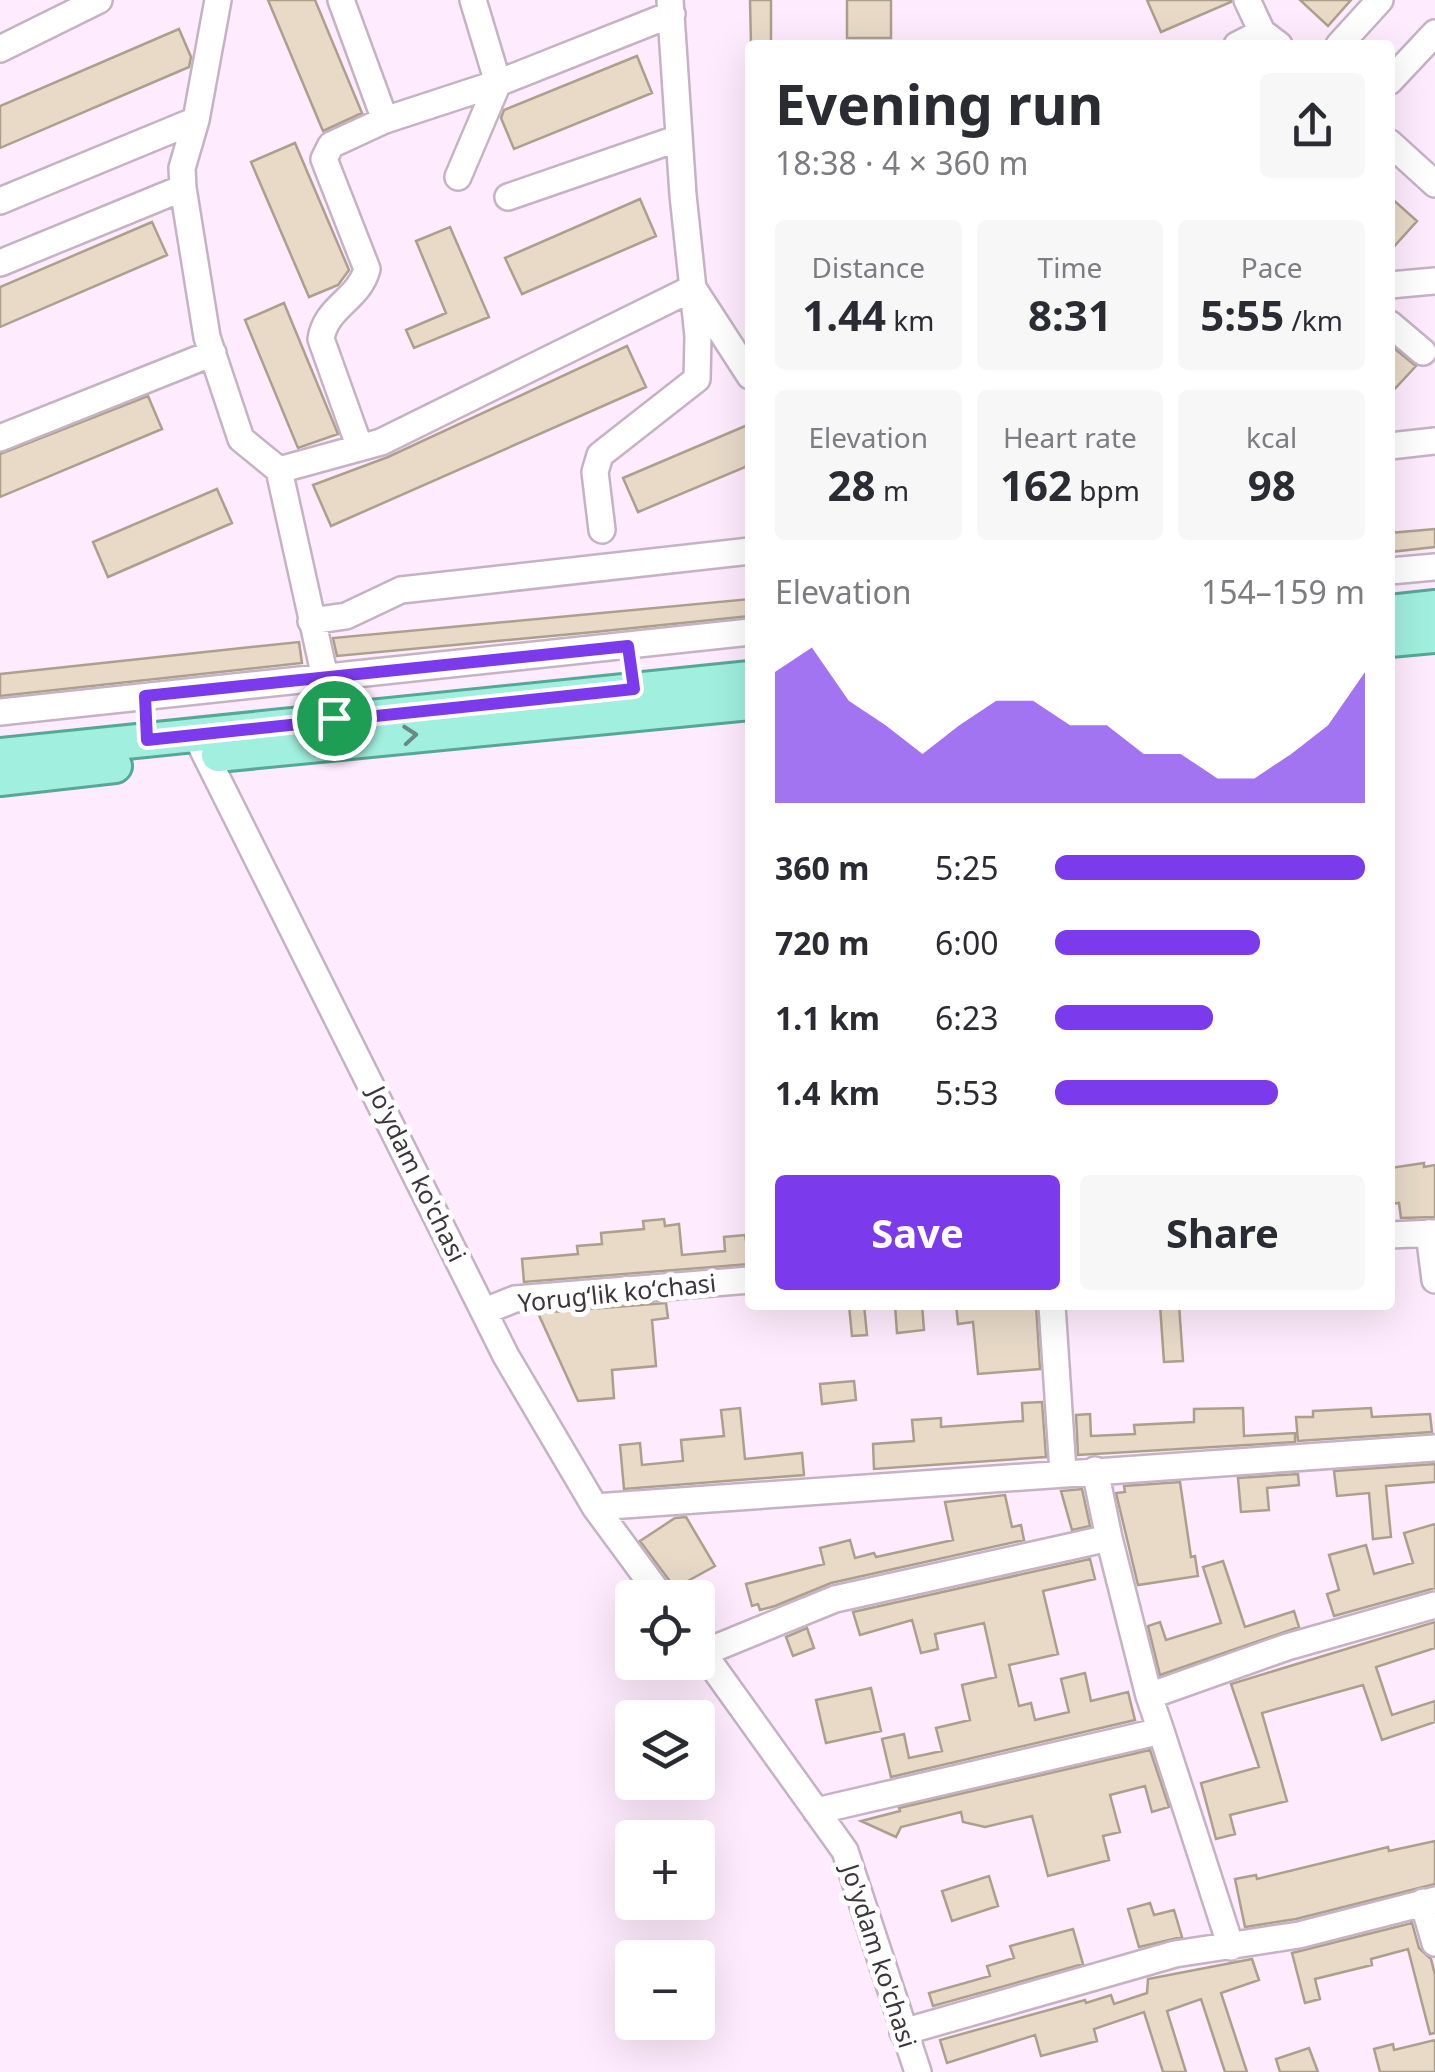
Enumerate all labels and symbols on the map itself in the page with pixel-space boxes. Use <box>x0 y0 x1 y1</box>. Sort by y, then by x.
pin <box>292 676 377 761</box>
one-way arrow <box>403 725 419 747</box>
street label: Jo'ydam ko'chasi <box>360 1078 475 1267</box>
street label: Yorugʻlik koʻchasi <box>516 1265 718 1319</box>
street label: Jo'ydam ko'chasi <box>834 1857 926 2052</box>

